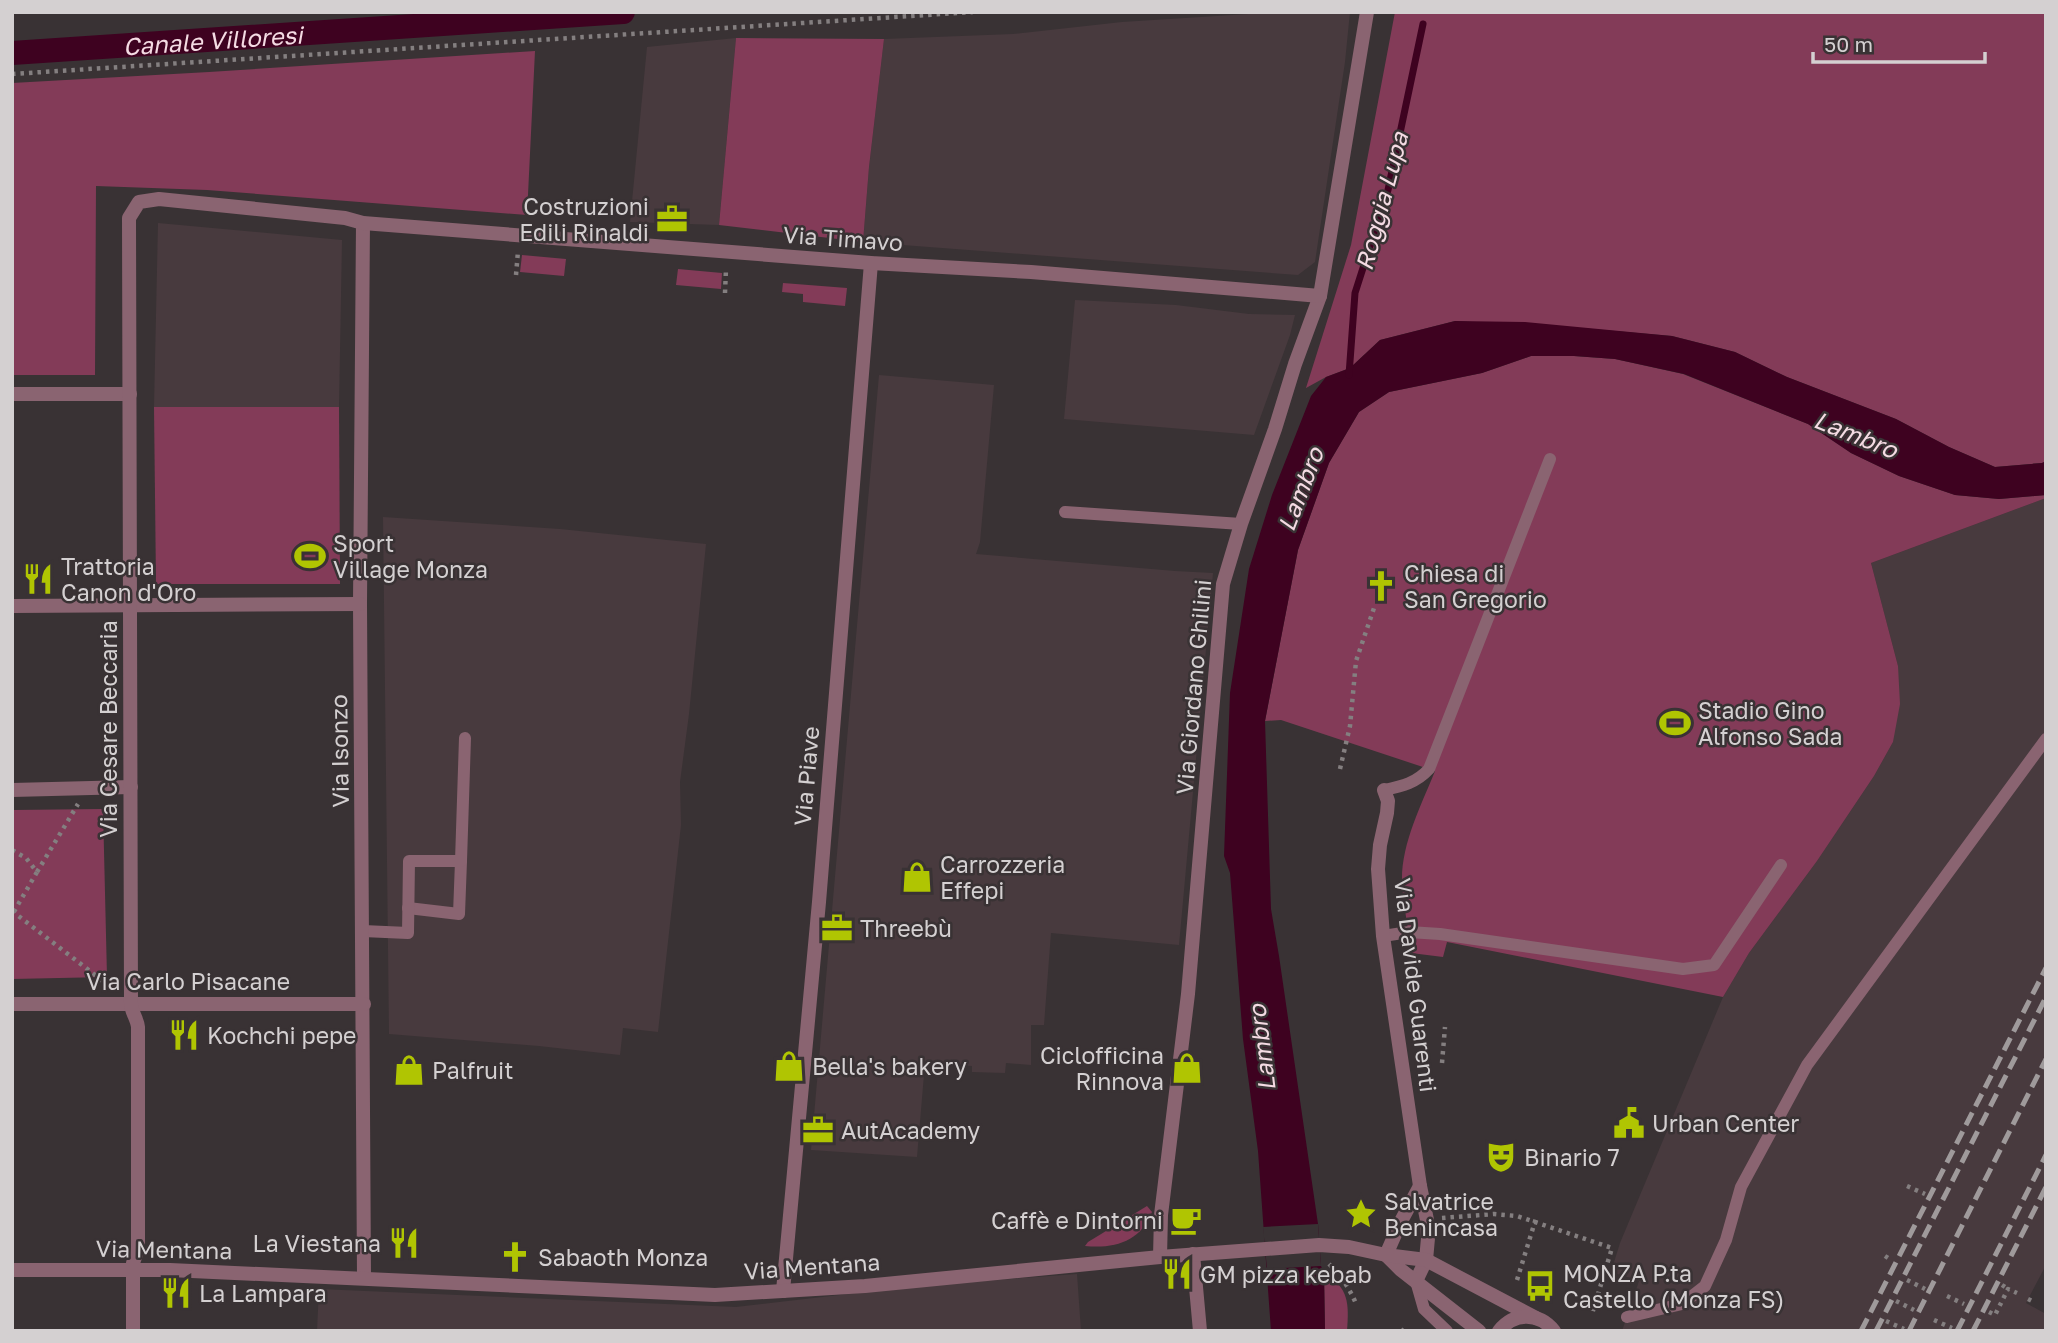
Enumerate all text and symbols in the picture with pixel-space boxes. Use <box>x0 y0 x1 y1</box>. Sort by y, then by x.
water label: Canale Villoresi <box>122 19 306 60</box>
scale bar <box>1813 21 1984 65</box>
text: 50 m <box>1824 31 1873 57</box>
water label: Roggia Lupa <box>1349 127 1415 274</box>
place label: Costruzioni Edili Rinaldi <box>519 192 649 246</box>
office icon: Costruzioni Edili Rinaldi <box>655 202 689 236</box>
street label: Via Timavo <box>782 220 904 256</box>
water label: Lambro <box>1810 404 1903 464</box>
water label: Lambro <box>1271 442 1330 535</box>
place label: Sport Village Monza <box>333 529 488 583</box>
sports icon: Sport Village Monza <box>293 539 327 573</box>
place label: Trattoria Canon d'Oro <box>61 552 196 606</box>
place label: Chiesa di San Gregorio <box>1404 559 1547 613</box>
restaurant icon: Trattoria Canon d'Oro <box>21 562 55 596</box>
church icon: Chiesa di San Gregorio <box>1364 569 1398 603</box>
street label: Via Giordano Ghilini <box>1170 578 1216 796</box>
street label: Via Cesare Beccaria <box>94 620 122 838</box>
street label: Via Isonzo <box>324 694 354 808</box>
place label: Stadio Gino Alfonso Sada <box>1698 696 1843 750</box>
sports icon: Stadio Gino Alfonso Sada <box>1658 706 1692 740</box>
street label: Via Piave <box>788 725 824 827</box>
place label: Carrozzeria Effepi <box>940 850 1065 904</box>
shop icon: Carrozzeria Effepi <box>900 860 934 894</box>
street label: Via Davide Guarenti <box>1389 876 1443 1094</box>
office icon: Threebù <box>820 911 854 945</box>
place label: Threebù <box>860 914 952 942</box>
street label: Via Carlo Pisacane <box>86 967 290 995</box>
water label: Lambro <box>1241 1001 1281 1093</box>
restaurant icon: Kochchi pepe <box>167 1018 201 1052</box>
place label: Kochchi pepe <box>207 1021 356 1049</box>
place label: Ciclofficina Rinnova <box>1040 1041 1164 1095</box>
shop icon: Bella's bakery <box>772 1049 806 1083</box>
shop icon: Ciclofficina Rinnova <box>1170 1051 1204 1085</box>
place label: Bella's bakery <box>812 1052 967 1080</box>
shop icon: Palfruit <box>392 1053 426 1087</box>
place label: Palfruit <box>432 1056 513 1084</box>
public building icon: Urban Center <box>1612 1106 1646 1140</box>
place label: Urban Center <box>1652 1109 1799 1137</box>
office icon: AutAcademy <box>801 1113 835 1147</box>
place label: AutAcademy <box>841 1116 980 1144</box>
theatre icon: Binario 7 <box>1484 1140 1518 1174</box>
place label: Binario 7 <box>1524 1143 1620 1171</box>
place label: Salvatrice Benincasa <box>1384 1187 1498 1241</box>
place icon: Salvatrice Benincasa <box>1344 1197 1378 1231</box>
cafe icon: Caffè e Dintorni <box>1169 1203 1203 1237</box>
place label: Caffè e Dintorni <box>991 1206 1163 1234</box>
restaurant icon: La Viestana <box>387 1226 421 1260</box>
place label: La Viestana <box>252 1229 381 1257</box>
street label: Via Mentana <box>95 1234 233 1264</box>
church icon: Sabaoth Monza <box>498 1240 532 1274</box>
place label: Sabaoth Monza <box>538 1243 708 1271</box>
street label: Via Mentana <box>743 1247 881 1285</box>
restaurant icon: GM pizza kebab <box>1160 1257 1194 1291</box>
place label: MONZA P.ta Castello (Monza FS) <box>1563 1259 1784 1313</box>
place label: GM pizza kebab <box>1200 1260 1372 1288</box>
bus stop icon: MONZA P.ta Castello (Monza FS) <box>1523 1269 1557 1303</box>
restaurant icon: La Lampara <box>159 1276 193 1310</box>
place label: La Lampara <box>199 1279 327 1307</box>

